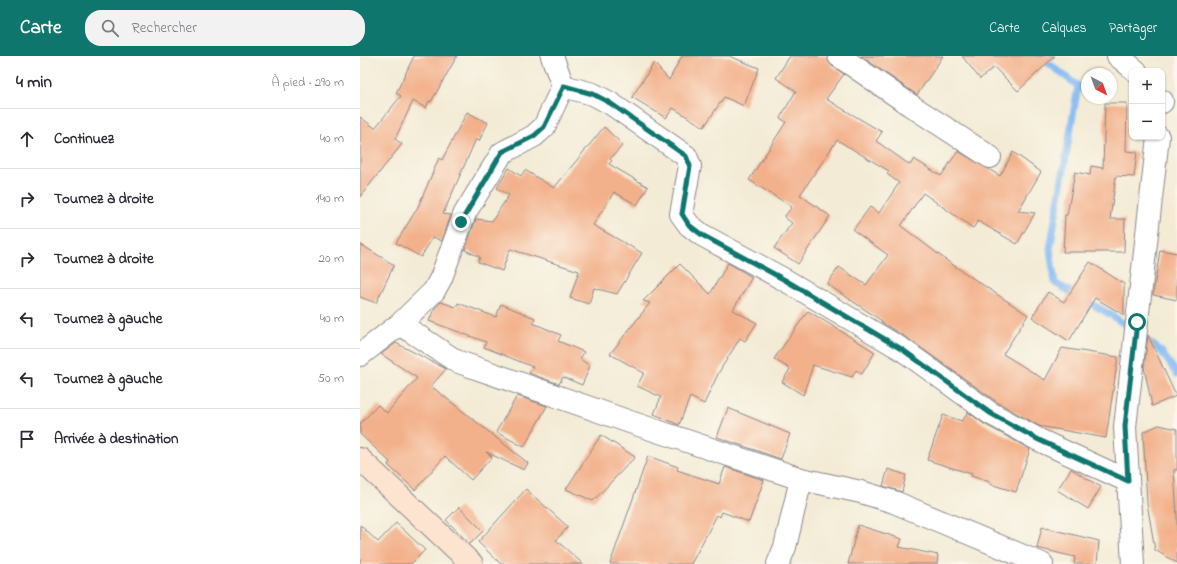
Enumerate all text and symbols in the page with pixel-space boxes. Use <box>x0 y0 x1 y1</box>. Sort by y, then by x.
search box <box>85 10 365 46</box>
text: Carte <box>20 15 61 42</box>
icon: search <box>99 17 121 39</box>
text: Rechercher <box>131 17 197 39</box>
text: Carte <box>989 18 1020 39</box>
text: Calques <box>1042 18 1087 39</box>
text: Partager <box>1109 18 1157 39</box>
north arrow <box>1081 68 1117 104</box>
map controls <box>1129 68 1165 140</box>
button: + <box>1129 68 1165 104</box>
text: 4 min <box>16 70 52 95</box>
text: À pied · 290 m <box>272 73 344 92</box>
button: − <box>1129 104 1165 140</box>
icon: ahead <box>16 128 38 150</box>
text: Continuez <box>54 128 114 150</box>
text: 40 m <box>320 129 344 148</box>
icon: right <box>16 188 38 210</box>
text: Tournez à droite <box>54 188 154 210</box>
text: 140 m <box>316 189 344 208</box>
route end <box>452 213 470 231</box>
icon: right <box>16 248 38 270</box>
text: Tournez à droite <box>54 248 154 270</box>
text: 20 m <box>319 249 344 268</box>
icon: left <box>16 308 38 330</box>
text: Tournez à gauche <box>54 308 162 330</box>
text: 40 m <box>320 309 344 328</box>
route start <box>1128 313 1146 331</box>
icon: left <box>16 368 38 390</box>
text: Tournez à gauche <box>54 368 162 390</box>
text: 50 m <box>318 369 344 388</box>
icon: arrive <box>16 428 38 450</box>
text: Arrivée à destination <box>54 428 179 450</box>

